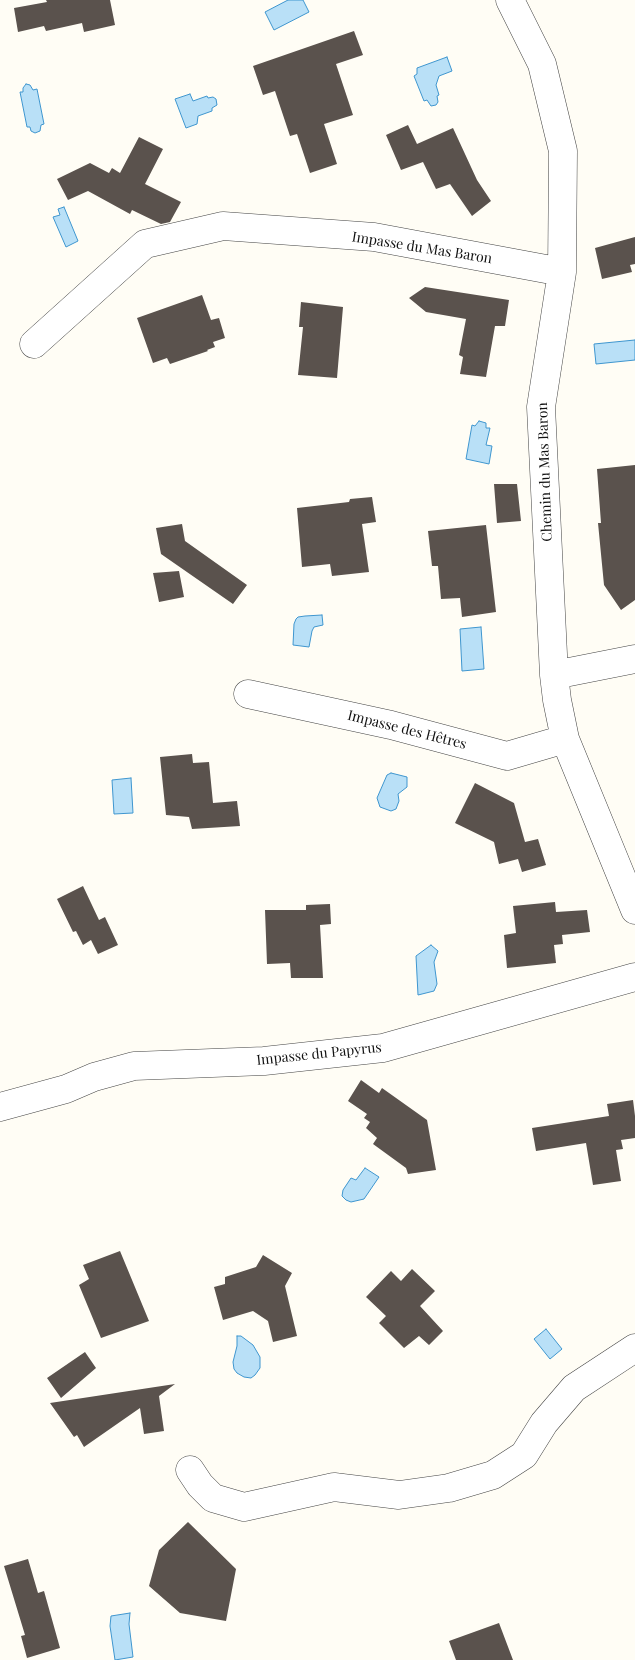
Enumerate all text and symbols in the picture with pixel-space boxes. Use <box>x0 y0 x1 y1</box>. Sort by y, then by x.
street label: Impasse du Mas Baron <box>351 229 493 267</box>
street label: Chemin du Mas Baron <box>534 402 556 542</box>
street label: Impasse des Hêtres <box>346 707 468 753</box>
street label: Impasse du Papyrus <box>256 1039 382 1069</box>

